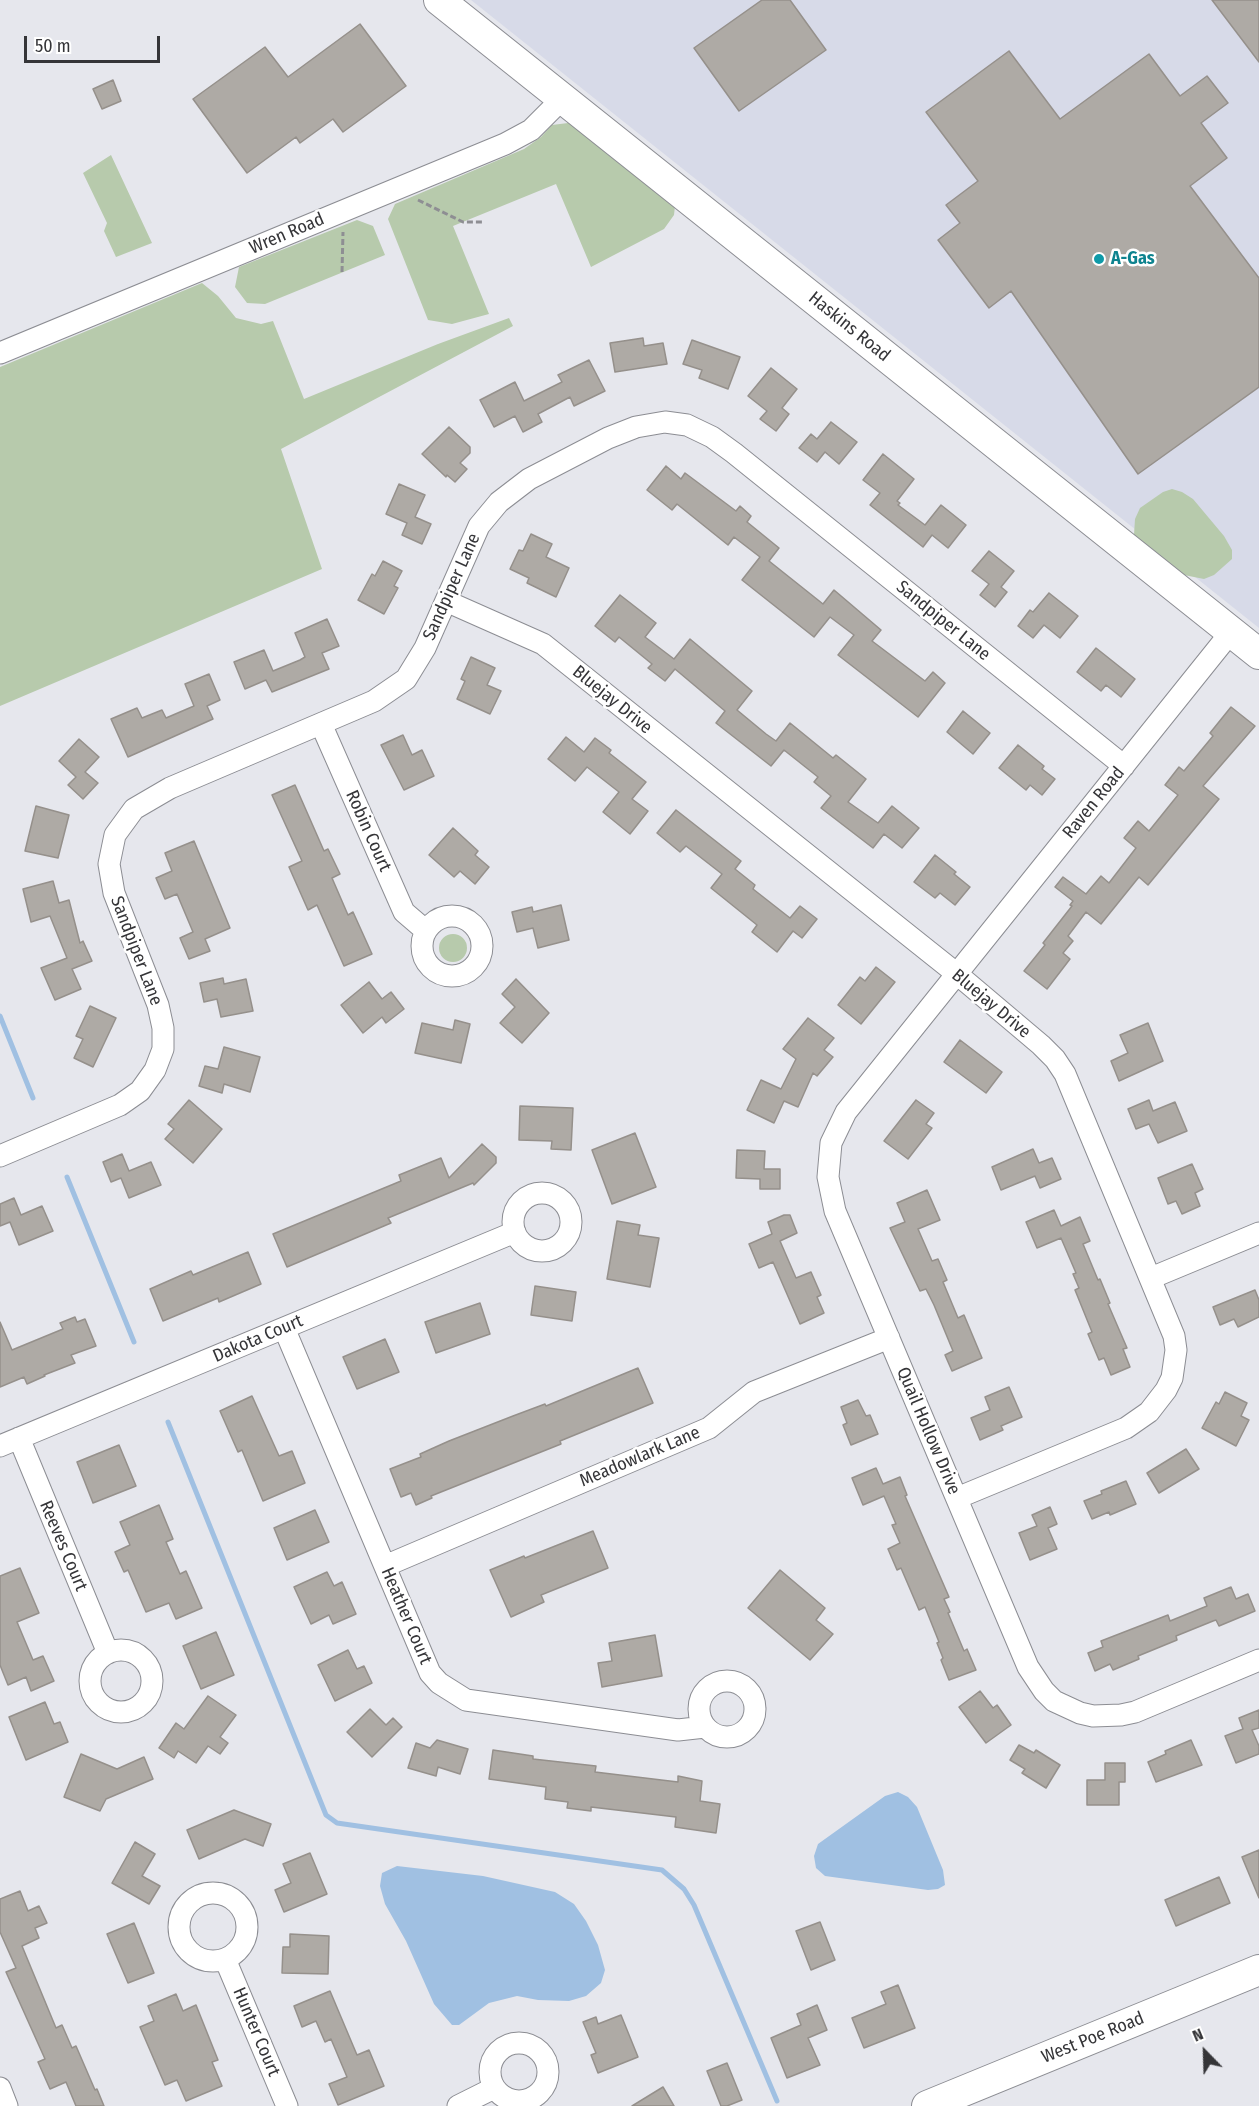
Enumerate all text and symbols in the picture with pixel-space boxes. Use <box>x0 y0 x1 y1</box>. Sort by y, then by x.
scale bar <box>27 24 164 62</box>
text: 50 m <box>35 35 71 57</box>
street label: Wren Road <box>246 209 328 259</box>
place label: A-Gas <box>1111 248 1155 270</box>
marker: A-Gas <box>1092 252 1106 266</box>
street label: Haskins Road <box>804 287 894 367</box>
street label: Sandpiper Lane <box>419 530 485 644</box>
street label: Sandpiper Lane <box>892 576 994 666</box>
street label: Bluejay Drive <box>568 661 656 739</box>
street label: Raven Road <box>1059 763 1129 843</box>
street label: Robin Court <box>341 787 395 875</box>
street label: Sandpiper Lane <box>105 893 167 1009</box>
street label: Bluejay Drive <box>947 965 1035 1043</box>
street label: Dakota Court <box>210 1310 306 1368</box>
street label: Quail Hollow Drive <box>891 1364 965 1498</box>
street label: Meadowlark Lane <box>577 1422 703 1492</box>
street label: Reeves Court <box>34 1498 92 1594</box>
street label: Heather Court <box>376 1564 436 1668</box>
street label: Hunter Court <box>228 1984 284 2080</box>
street label: West Poe Road <box>1039 2008 1147 2068</box>
north arrow <box>1175 2022 1235 2082</box>
text: N <box>1190 2024 1206 2046</box>

